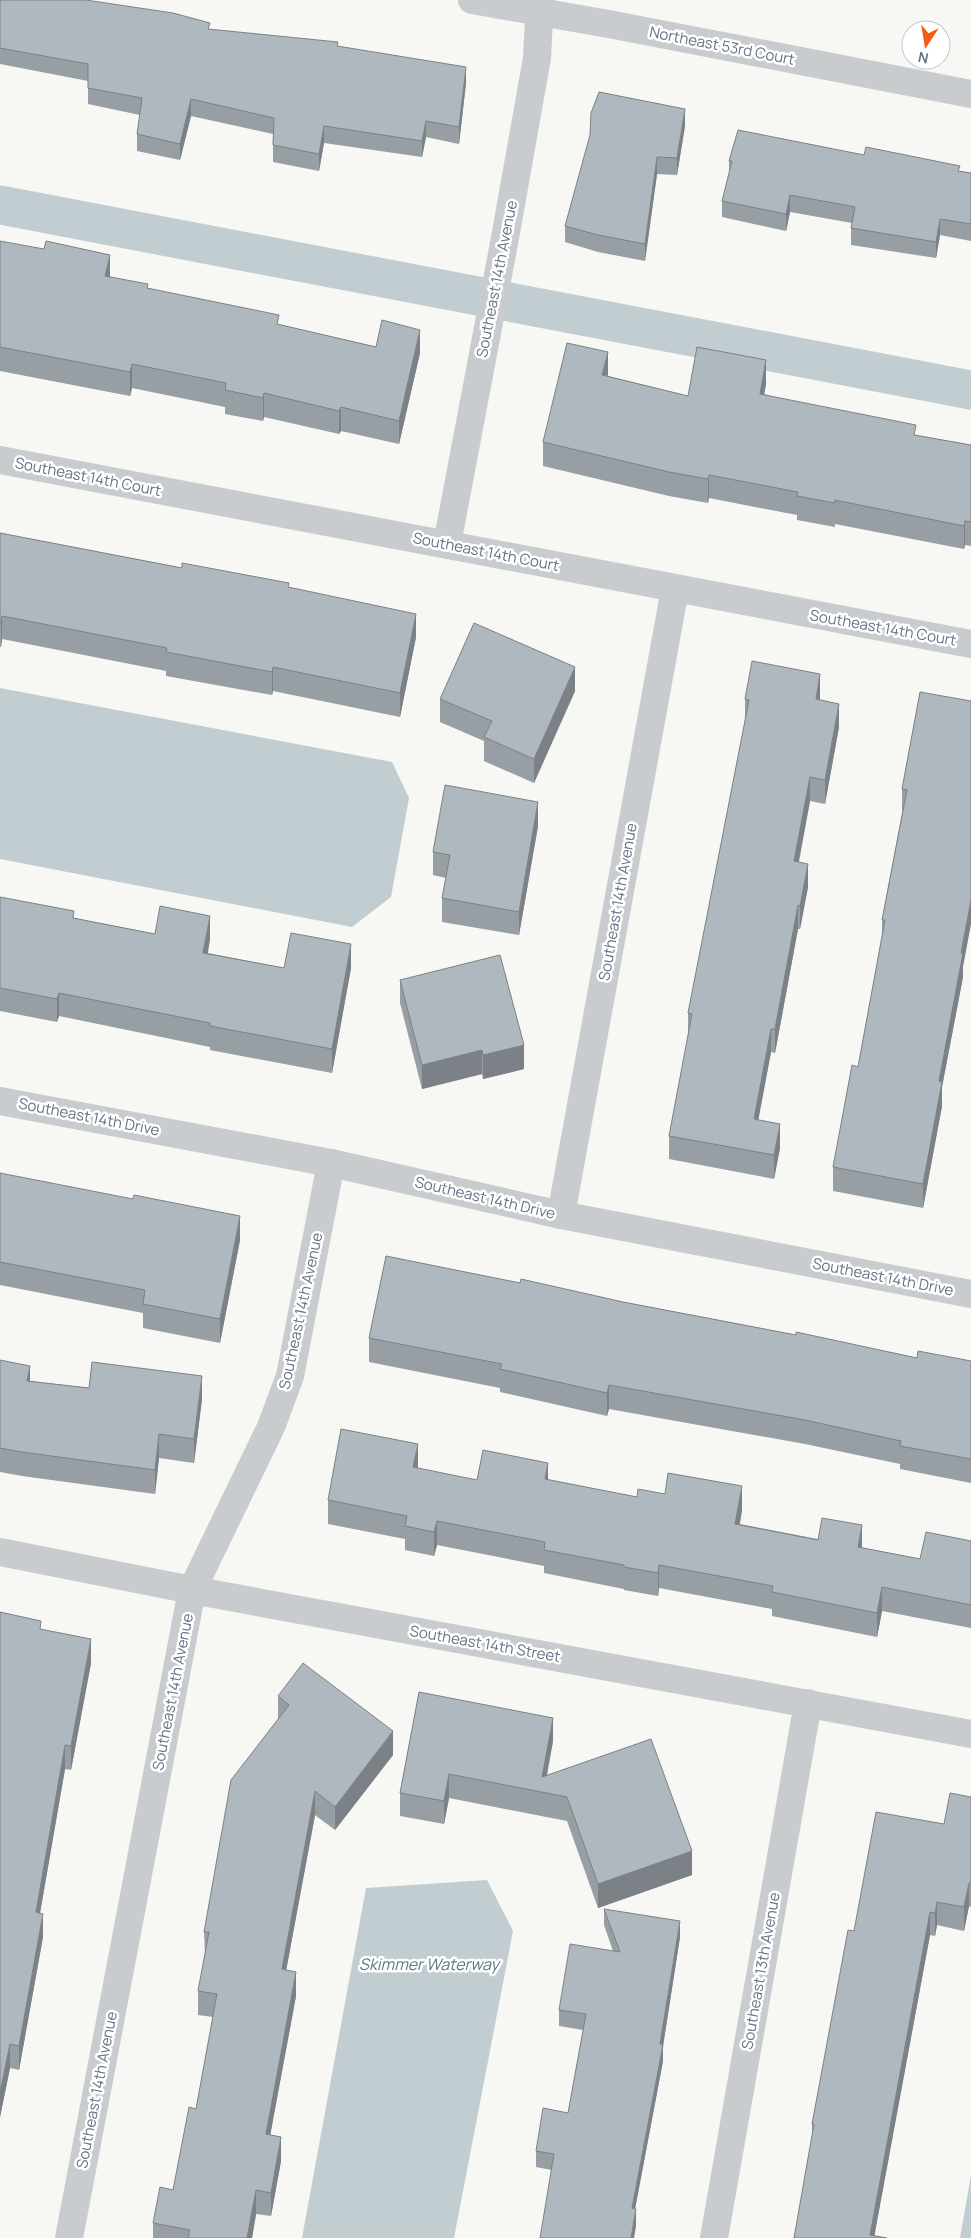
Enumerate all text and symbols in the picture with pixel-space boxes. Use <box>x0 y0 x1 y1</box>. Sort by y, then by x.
north arrow <box>901 20 951 70</box>
street label: Northeast 53rd Court <box>648 21 796 70</box>
text: N <box>916 48 930 69</box>
street label: Southeast 14th Avenue <box>471 198 522 359</box>
street label: Southeast 14th Court <box>13 452 163 501</box>
street label: Southeast 14th Court <box>411 527 561 576</box>
street label: Southeast 14th Court <box>808 604 958 651</box>
street label: Southeast 14th Avenue <box>593 821 642 982</box>
street label: Southeast 14th Drive <box>17 1093 162 1141</box>
street label: Southeast 14th Drive <box>413 1171 558 1224</box>
street label: Southeast 14th Avenue <box>274 1230 327 1391</box>
street label: Southeast 14th Drive <box>811 1253 956 1301</box>
street label: Southeast 14th Avenue <box>147 1611 198 1772</box>
street label: Southeast 14th Street <box>408 1620 562 1667</box>
street label: Southeast 13th Avenue <box>736 1890 785 2051</box>
water label: Skimmer Waterway <box>359 1953 502 1975</box>
street label: Southeast 14th Avenue <box>71 2009 122 2170</box>

